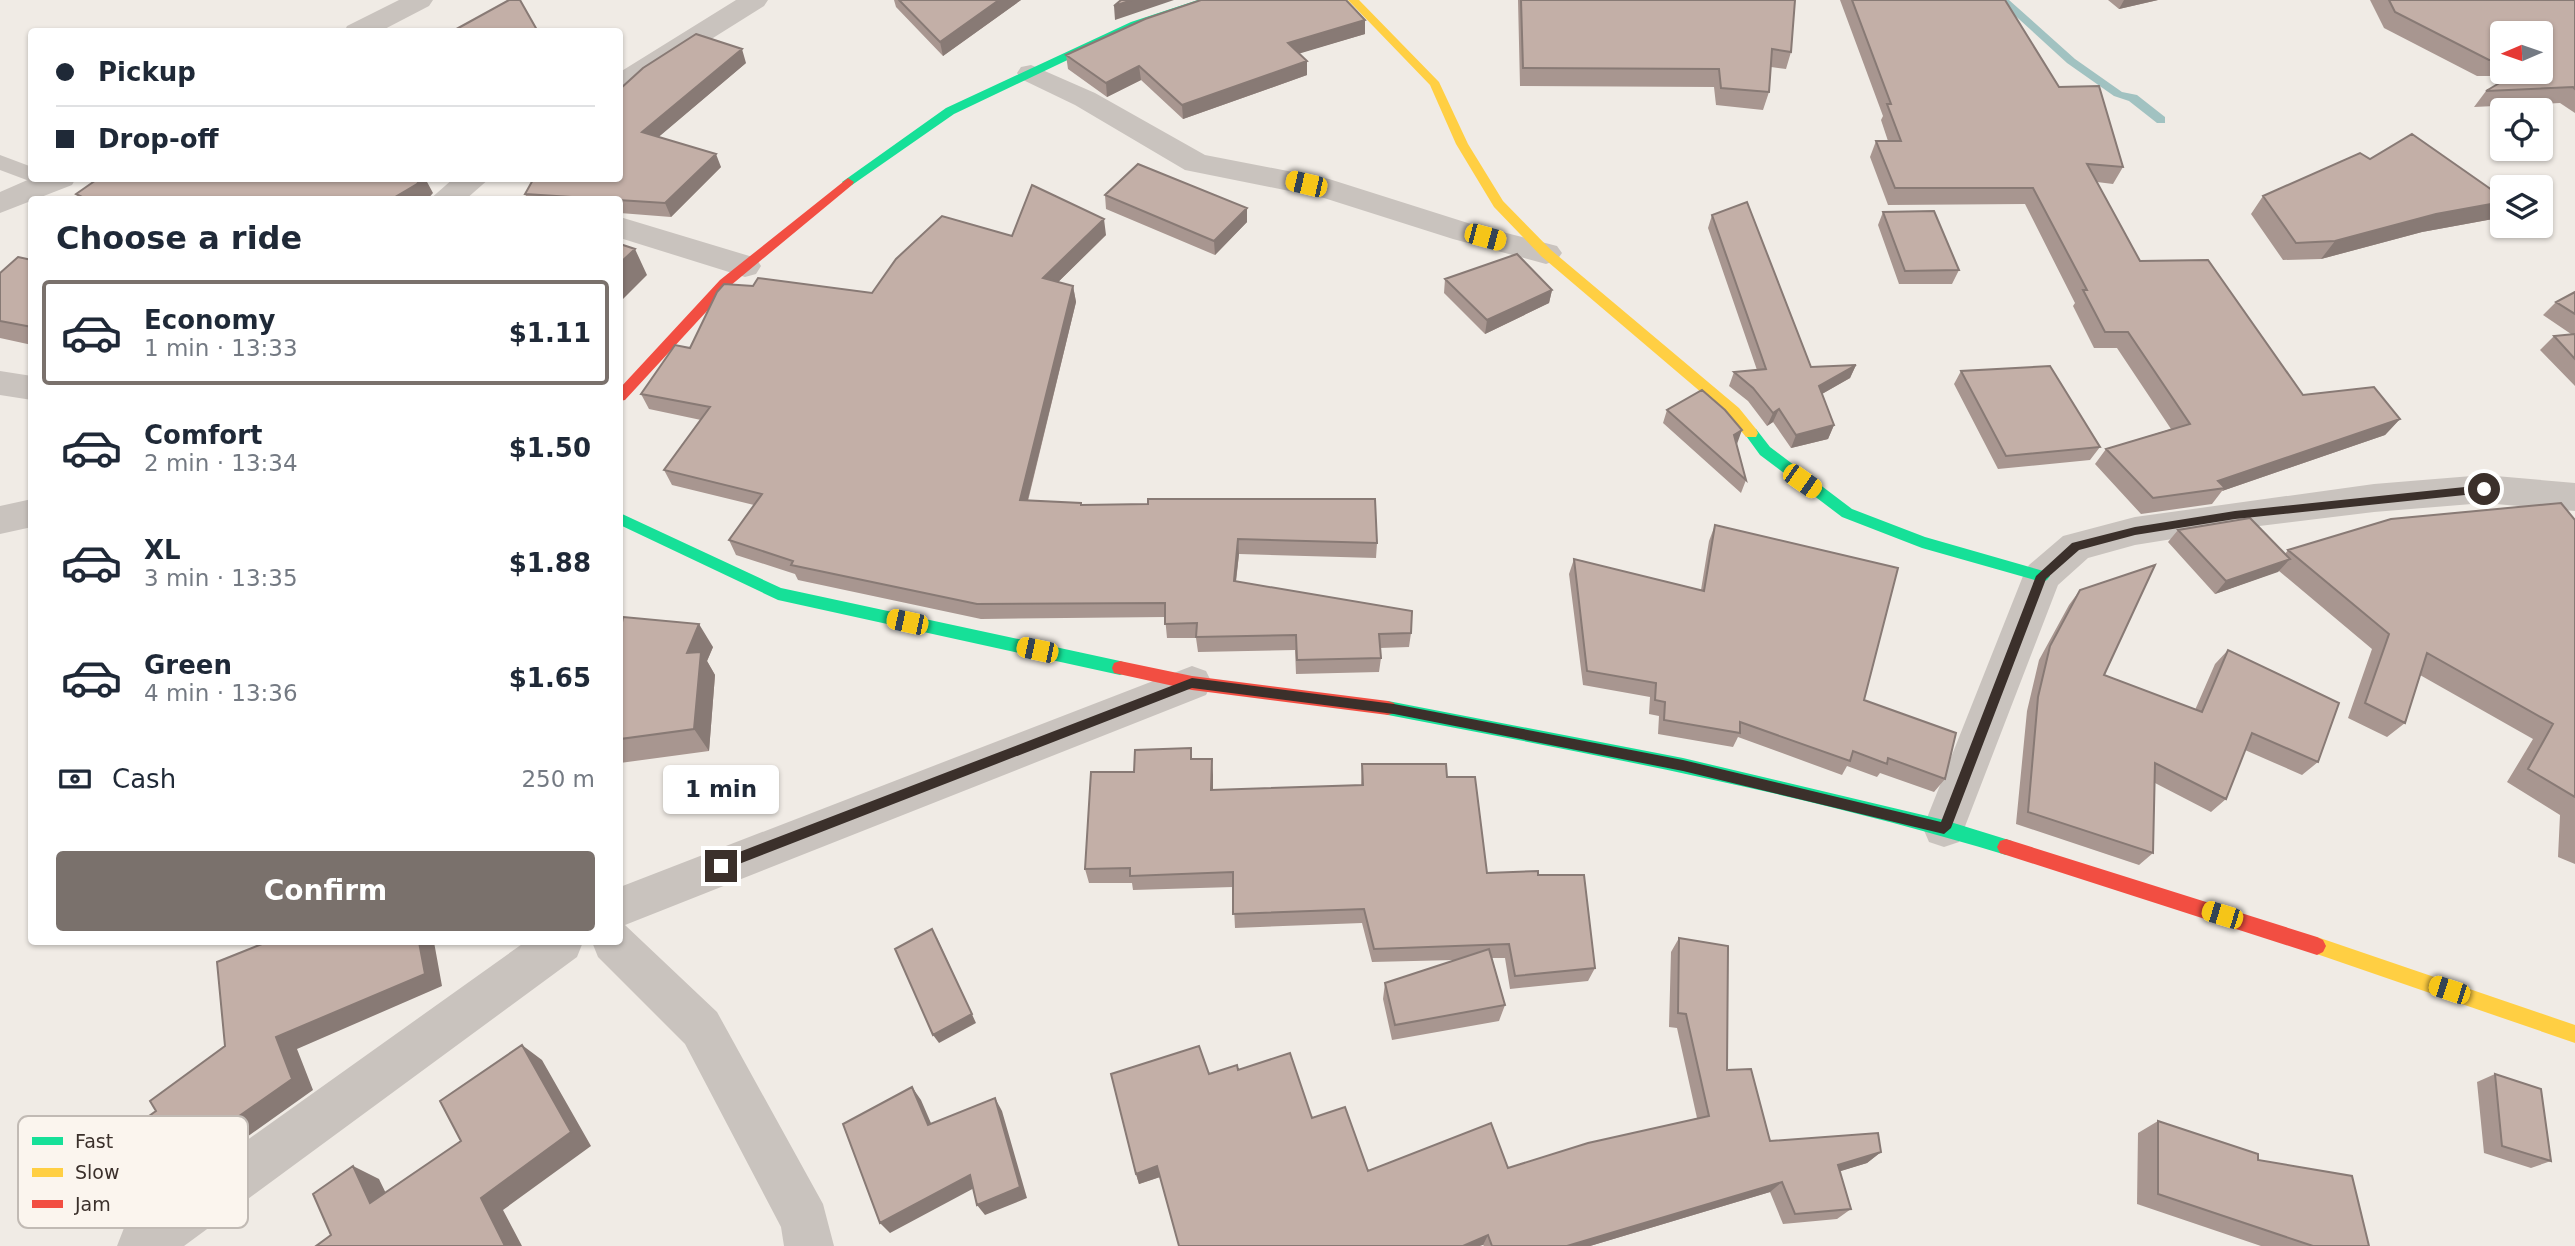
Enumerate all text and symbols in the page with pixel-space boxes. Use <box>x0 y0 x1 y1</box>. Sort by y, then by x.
north arrow <box>2490 21 2553 84</box>
map controls <box>2490 21 2553 238</box>
text: Pickup <box>98 57 196 87</box>
button: locate <box>2490 98 2553 161</box>
text: Drop-off <box>98 124 219 154</box>
car <box>1284 169 1329 199</box>
button: layers <box>2490 175 2553 238</box>
text: Choose a ride <box>56 219 302 257</box>
car <box>1462 221 1509 253</box>
icon: car <box>60 301 123 364</box>
text: Economy <box>144 305 275 335</box>
text: $1.11 <box>509 318 591 348</box>
text: 1 min · 13:33 <box>144 335 298 361</box>
icon: car <box>60 416 123 479</box>
text: Comfort <box>144 420 262 450</box>
text: $1.50 <box>509 433 591 463</box>
text: 2 min · 13:34 <box>144 450 298 476</box>
car <box>1779 460 1826 502</box>
route start <box>2468 473 2500 505</box>
icon: car <box>60 531 123 594</box>
text: XL <box>144 535 181 565</box>
text: $1.88 <box>509 548 591 578</box>
text: 3 min · 13:35 <box>144 565 298 591</box>
car <box>885 607 930 637</box>
car <box>1015 635 1060 665</box>
icon: car <box>60 646 123 709</box>
text: Green <box>144 650 232 680</box>
text: $1.65 <box>509 663 591 693</box>
text: 4 min · 13:36 <box>144 680 298 706</box>
icon: cash <box>56 760 94 798</box>
text: Cash <box>112 764 176 794</box>
callout: 1 min <box>663 764 779 814</box>
text: 250 m <box>521 766 595 792</box>
text: 1 min <box>685 776 757 802</box>
route end <box>705 850 737 882</box>
button: Confirm <box>56 851 595 931</box>
car <box>2199 899 2246 931</box>
car <box>2426 974 2473 1006</box>
legend <box>18 1116 248 1228</box>
text: Fast <box>75 1130 113 1152</box>
text: Slow <box>75 1161 120 1183</box>
text: Jam <box>74 1193 111 1215</box>

